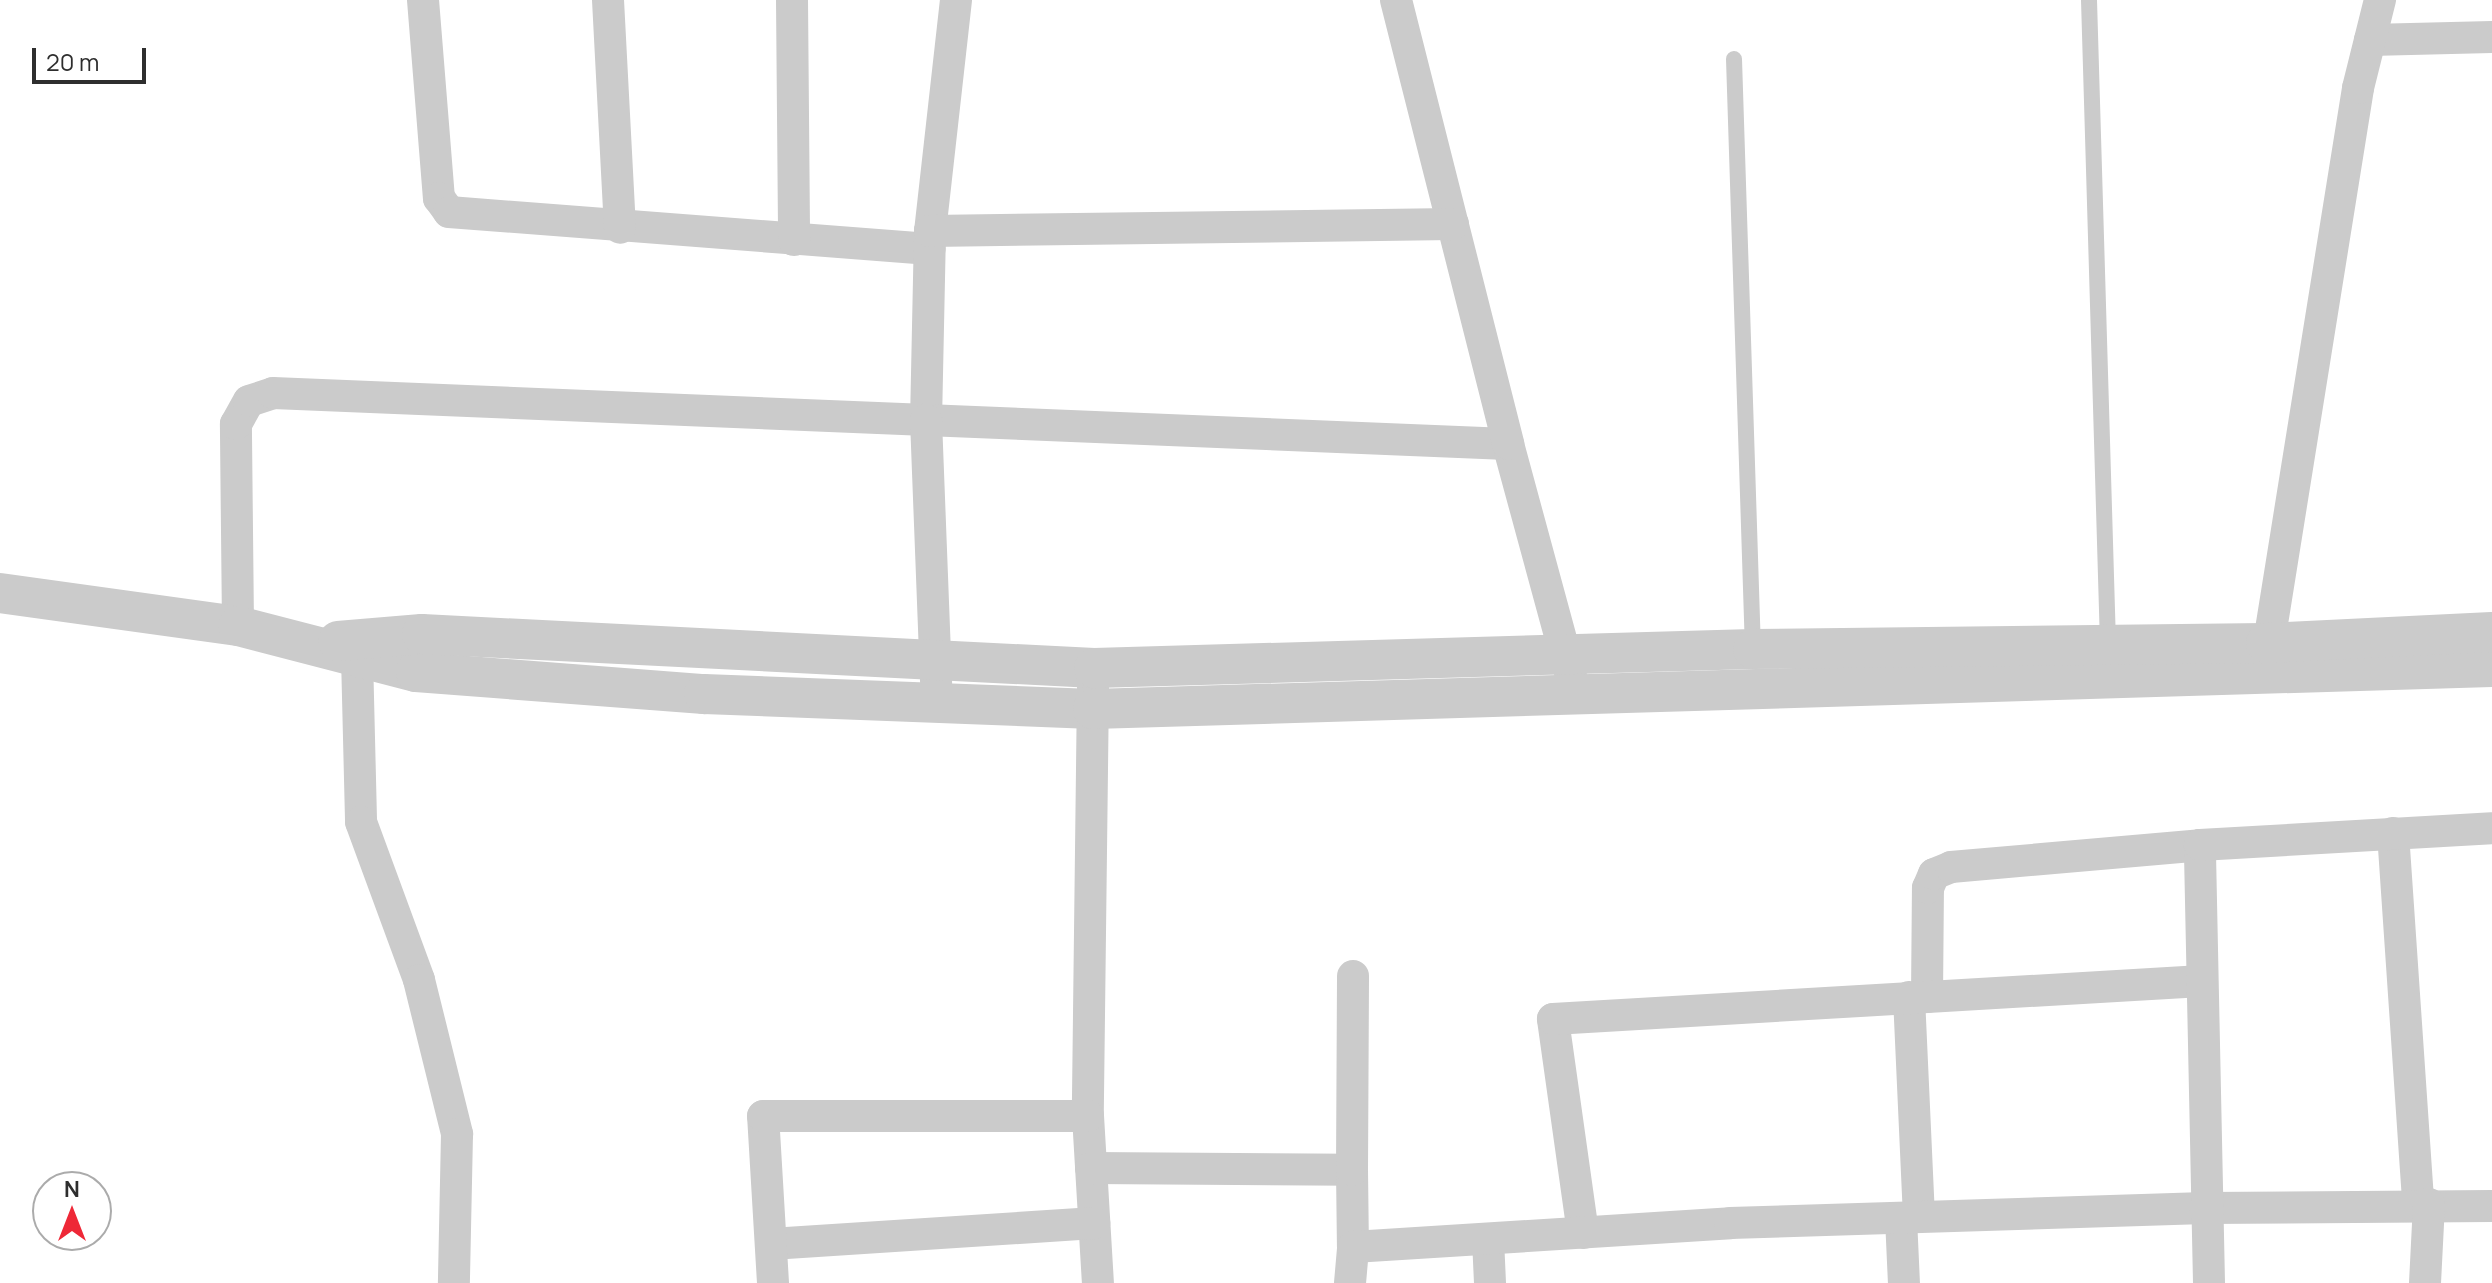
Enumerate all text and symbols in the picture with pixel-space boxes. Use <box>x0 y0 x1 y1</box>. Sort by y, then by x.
scale bar <box>36 32 150 82</box>
text: 20 m <box>46 45 99 78</box>
north arrow <box>32 1171 112 1251</box>
text: N <box>64 1174 80 1204</box>

